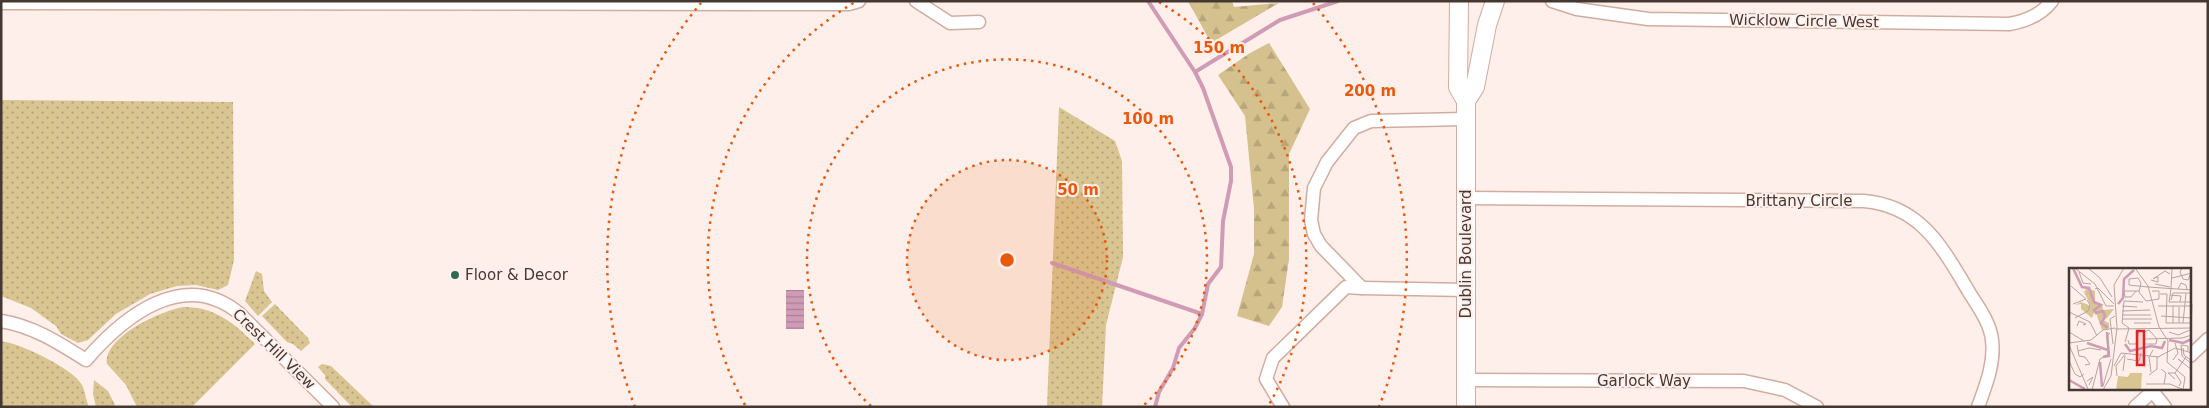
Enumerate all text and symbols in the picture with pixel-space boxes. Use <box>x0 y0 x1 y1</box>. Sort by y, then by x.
street label: Wicklow Circle West <box>1729 11 1879 31</box>
text: 150 m <box>1193 39 1245 57</box>
text: 200 m <box>1344 82 1396 100</box>
text: 100 m <box>1122 110 1174 128</box>
text: 50 m <box>1057 181 1099 199</box>
street label: Dublin Boulevard <box>1457 189 1475 319</box>
street label: Brittany Circle <box>1746 192 1852 210</box>
centre of rings <box>998 251 1016 269</box>
place label: Floor & Decor <box>465 266 569 284</box>
inset map <box>2069 268 2192 390</box>
marker: Floor & Decor <box>449 269 461 281</box>
street label: Crest Hill View <box>229 305 319 393</box>
street label: Garlock Way <box>1597 372 1691 390</box>

